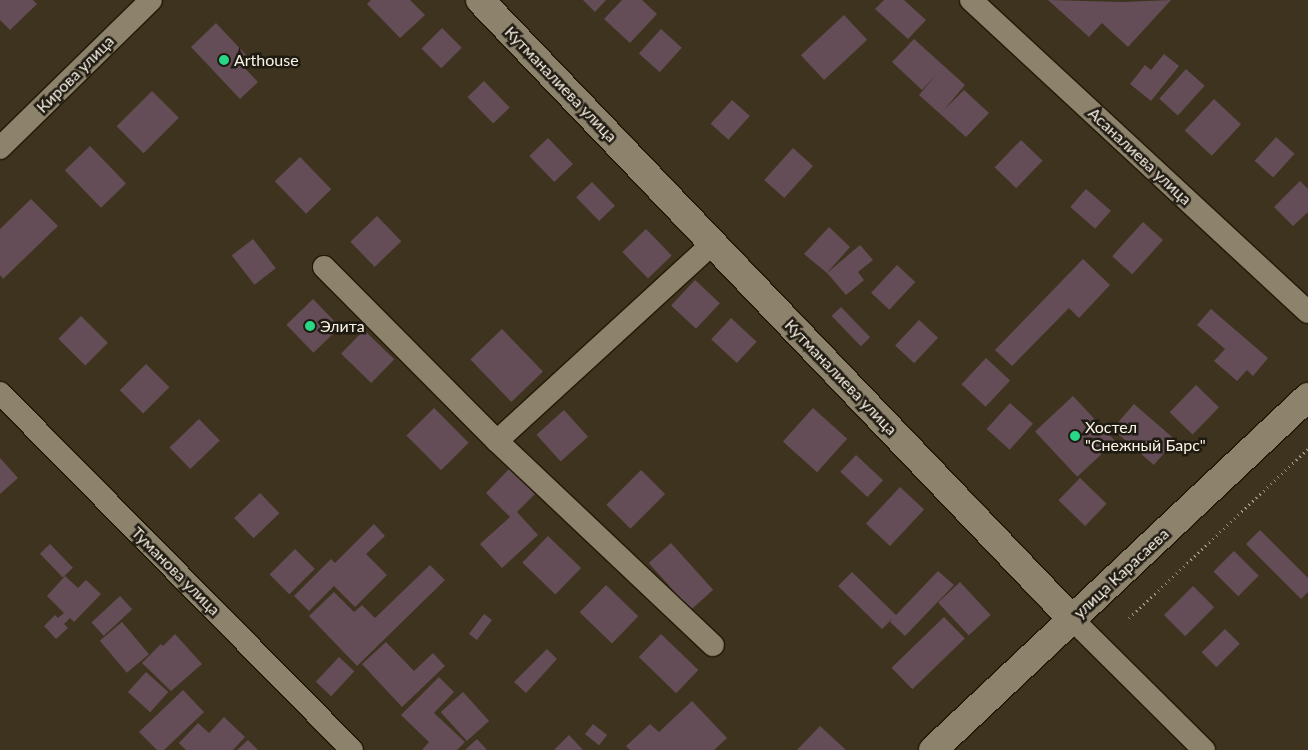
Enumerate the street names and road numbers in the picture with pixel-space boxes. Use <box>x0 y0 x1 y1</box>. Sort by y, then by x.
street label: Кутманалиева улица <box>501 22 621 146</box>
street label: Кирова улица <box>32 31 118 117</box>
street label: Асаналиева улица <box>1085 103 1195 209</box>
street label: Кутманалиева улица <box>781 315 901 439</box>
street label: Туманова улица <box>128 523 224 619</box>
street label: улица Карасаева <box>1069 524 1173 622</box>

